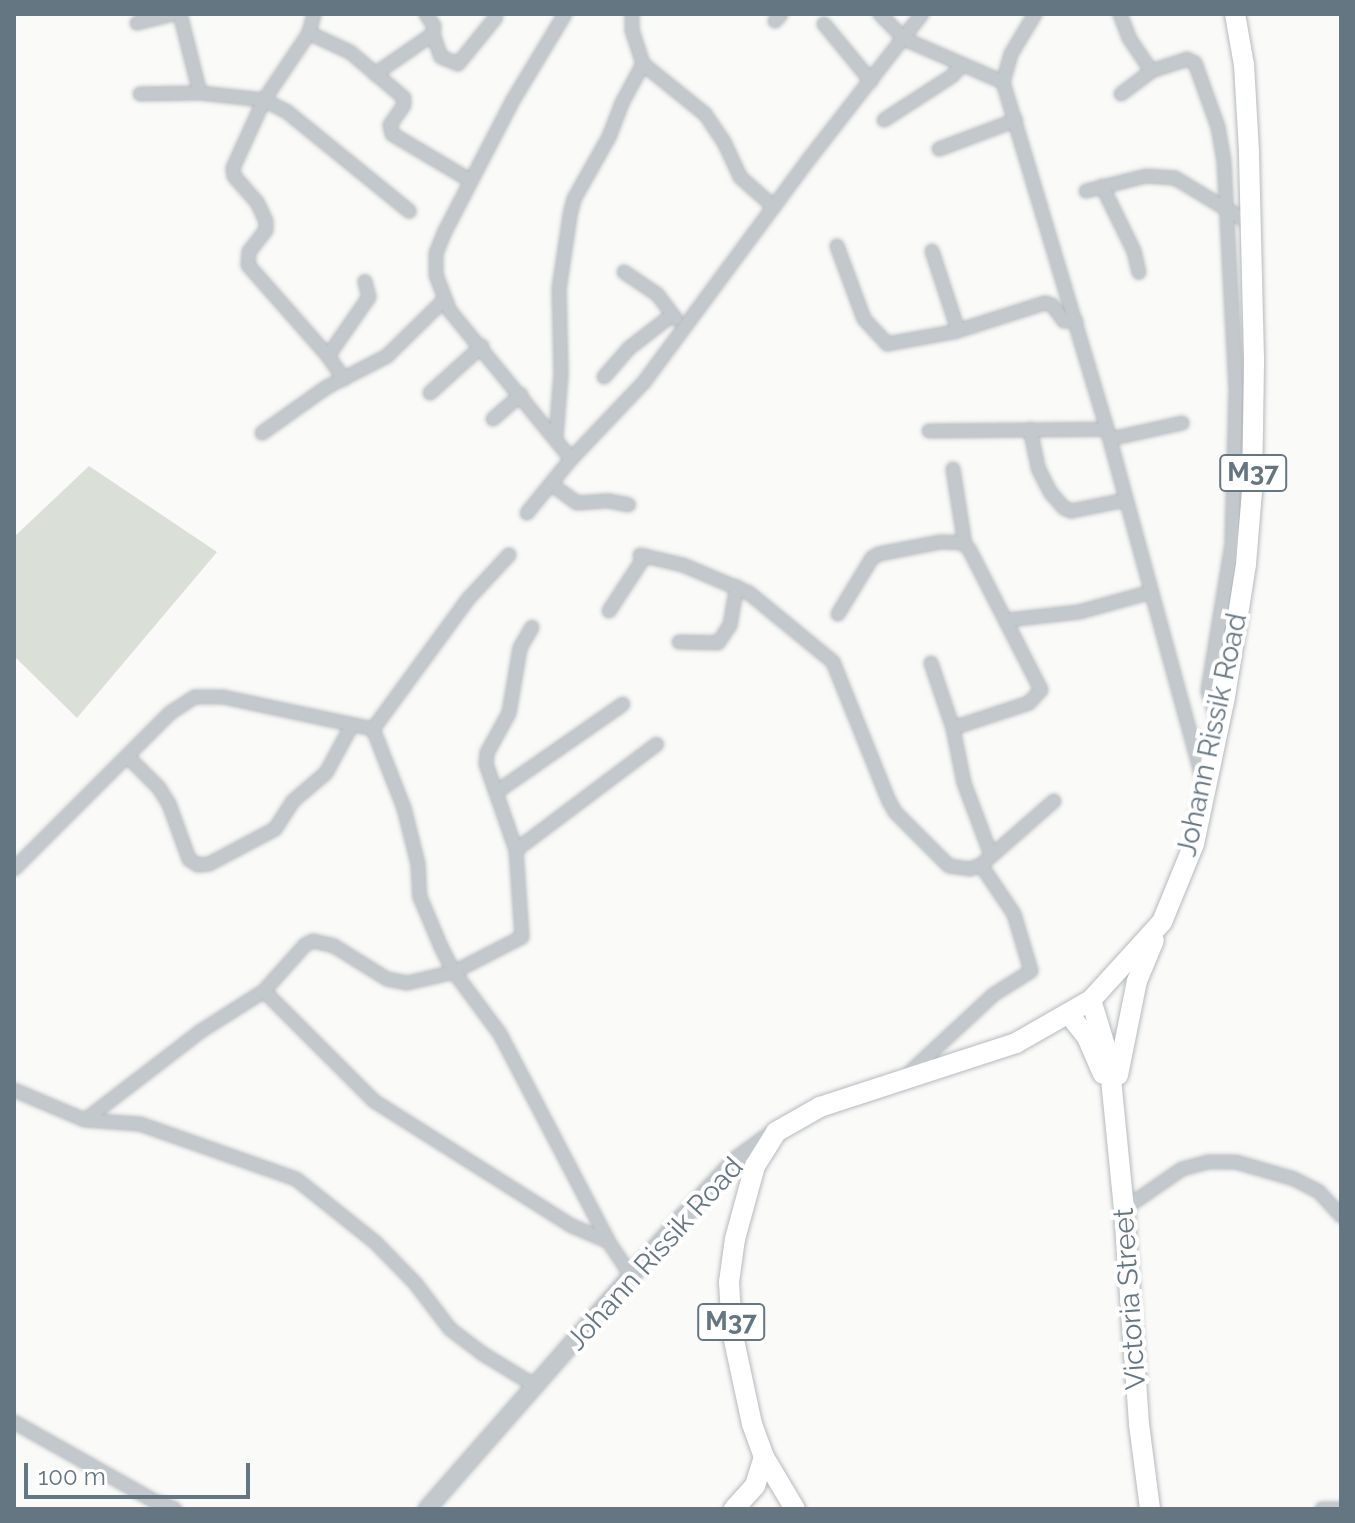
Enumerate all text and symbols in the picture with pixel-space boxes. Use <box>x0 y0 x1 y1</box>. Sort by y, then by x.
road number: M37 <box>1219 451 1287 495</box>
street label: Johann Rissik Road <box>1170 610 1254 860</box>
street label: Johann Rissik Road <box>560 1151 750 1357</box>
street label: Victoria Street <box>1107 1207 1153 1391</box>
road number: M37 <box>697 1300 765 1344</box>
scale bar <box>28 1447 254 1497</box>
text: 100 m <box>38 1462 106 1491</box>

